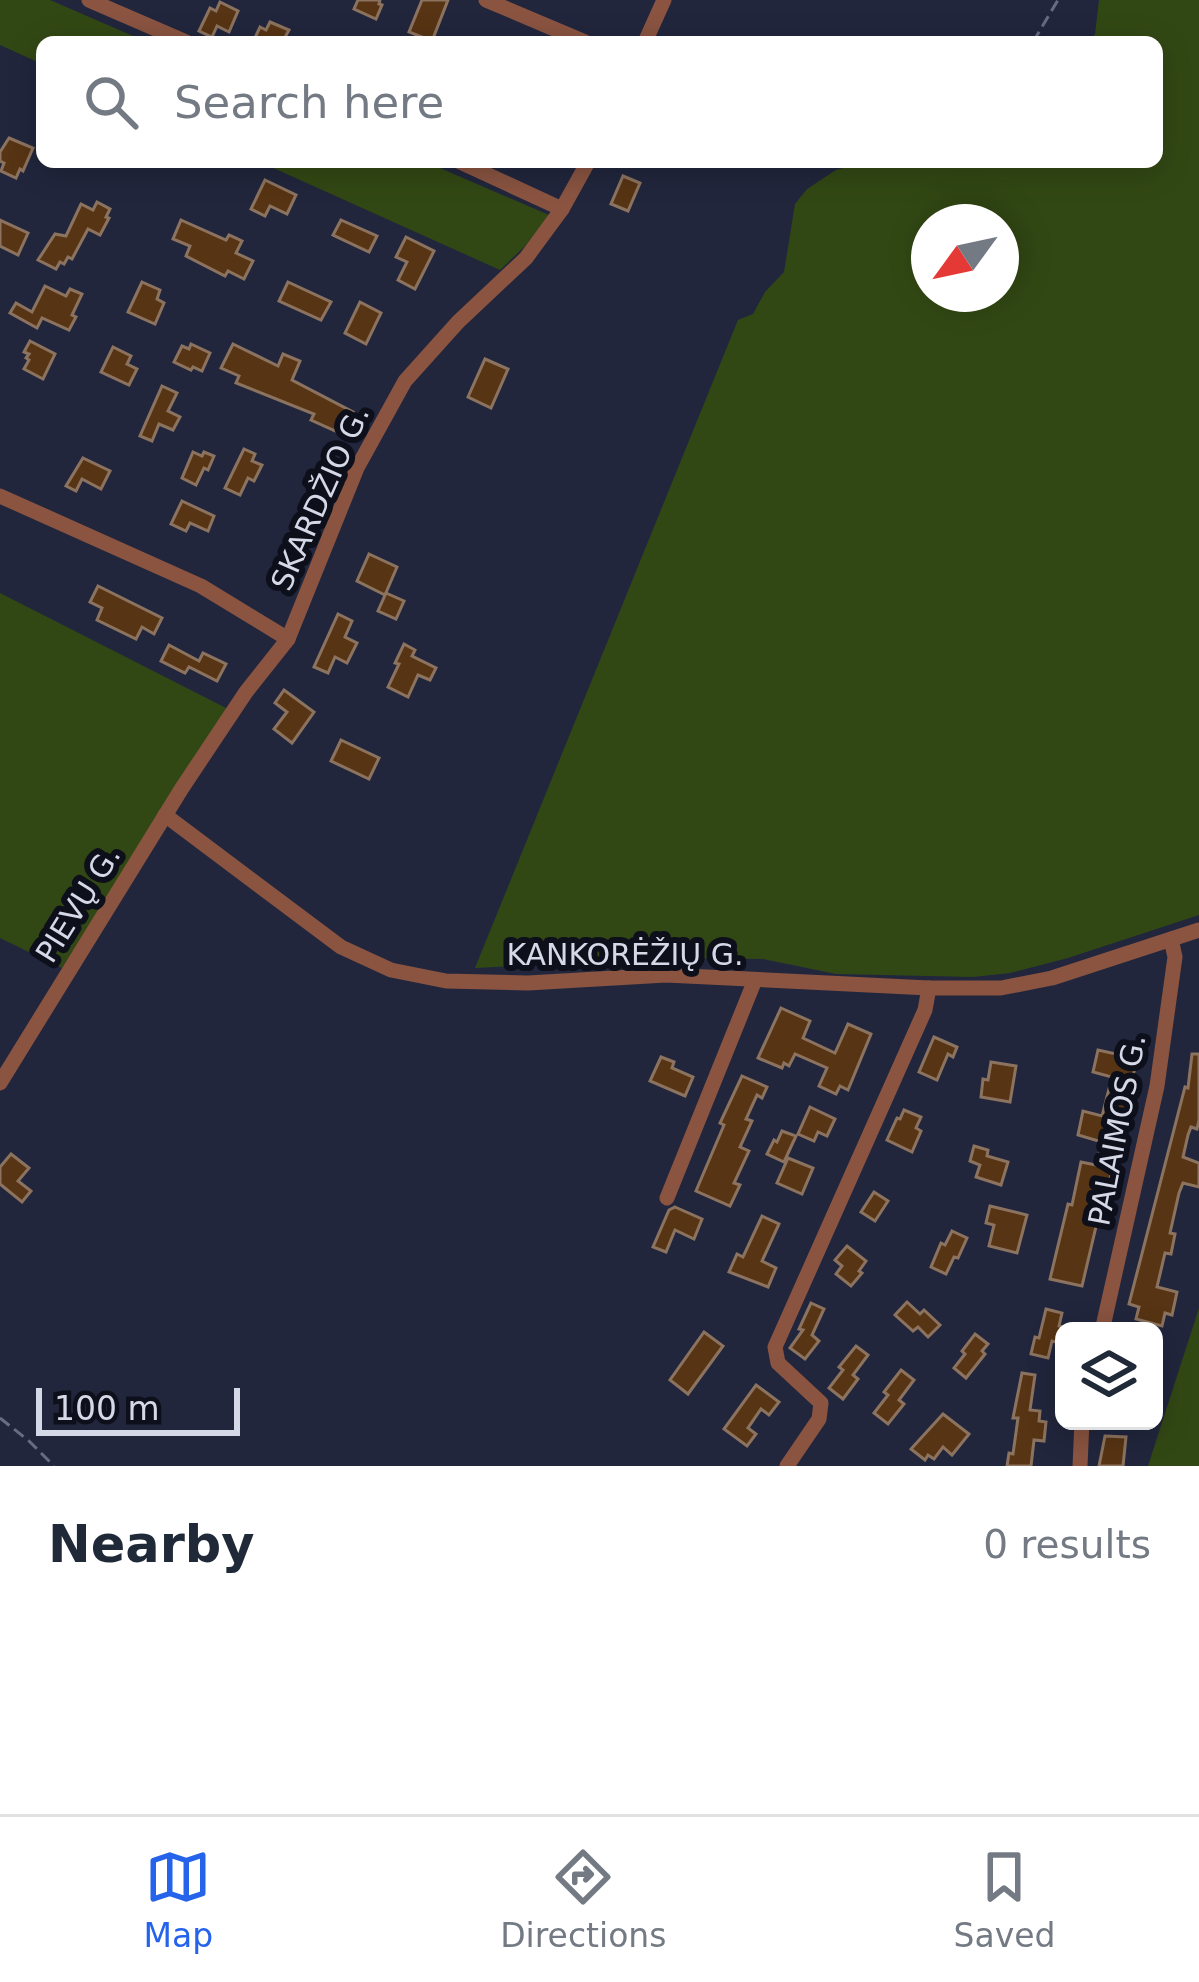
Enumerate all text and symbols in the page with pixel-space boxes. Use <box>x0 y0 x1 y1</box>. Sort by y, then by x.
search box <box>36 36 1163 168</box>
icon: search <box>78 69 144 135</box>
text: Search here <box>174 76 444 129</box>
north arrow <box>911 204 1019 312</box>
street label: SKARDŽIO G. <box>264 400 376 596</box>
street label: PIEVŲ G. <box>29 839 127 969</box>
street label: KANKORĖŽIŲ G. <box>506 937 744 972</box>
street label: PALAIMOS G. <box>1081 1031 1153 1229</box>
map controls <box>1055 1322 1163 1430</box>
button: layers <box>1055 1322 1163 1430</box>
scale bar <box>36 1382 240 1435</box>
text: 100 m <box>54 1389 160 1428</box>
text: Nearby <box>48 1515 255 1574</box>
text: 0 results <box>983 1522 1151 1567</box>
tab: Map <box>144 1844 213 1955</box>
tab: Directions <box>500 1844 666 1955</box>
tab: Saved <box>954 1844 1055 1955</box>

